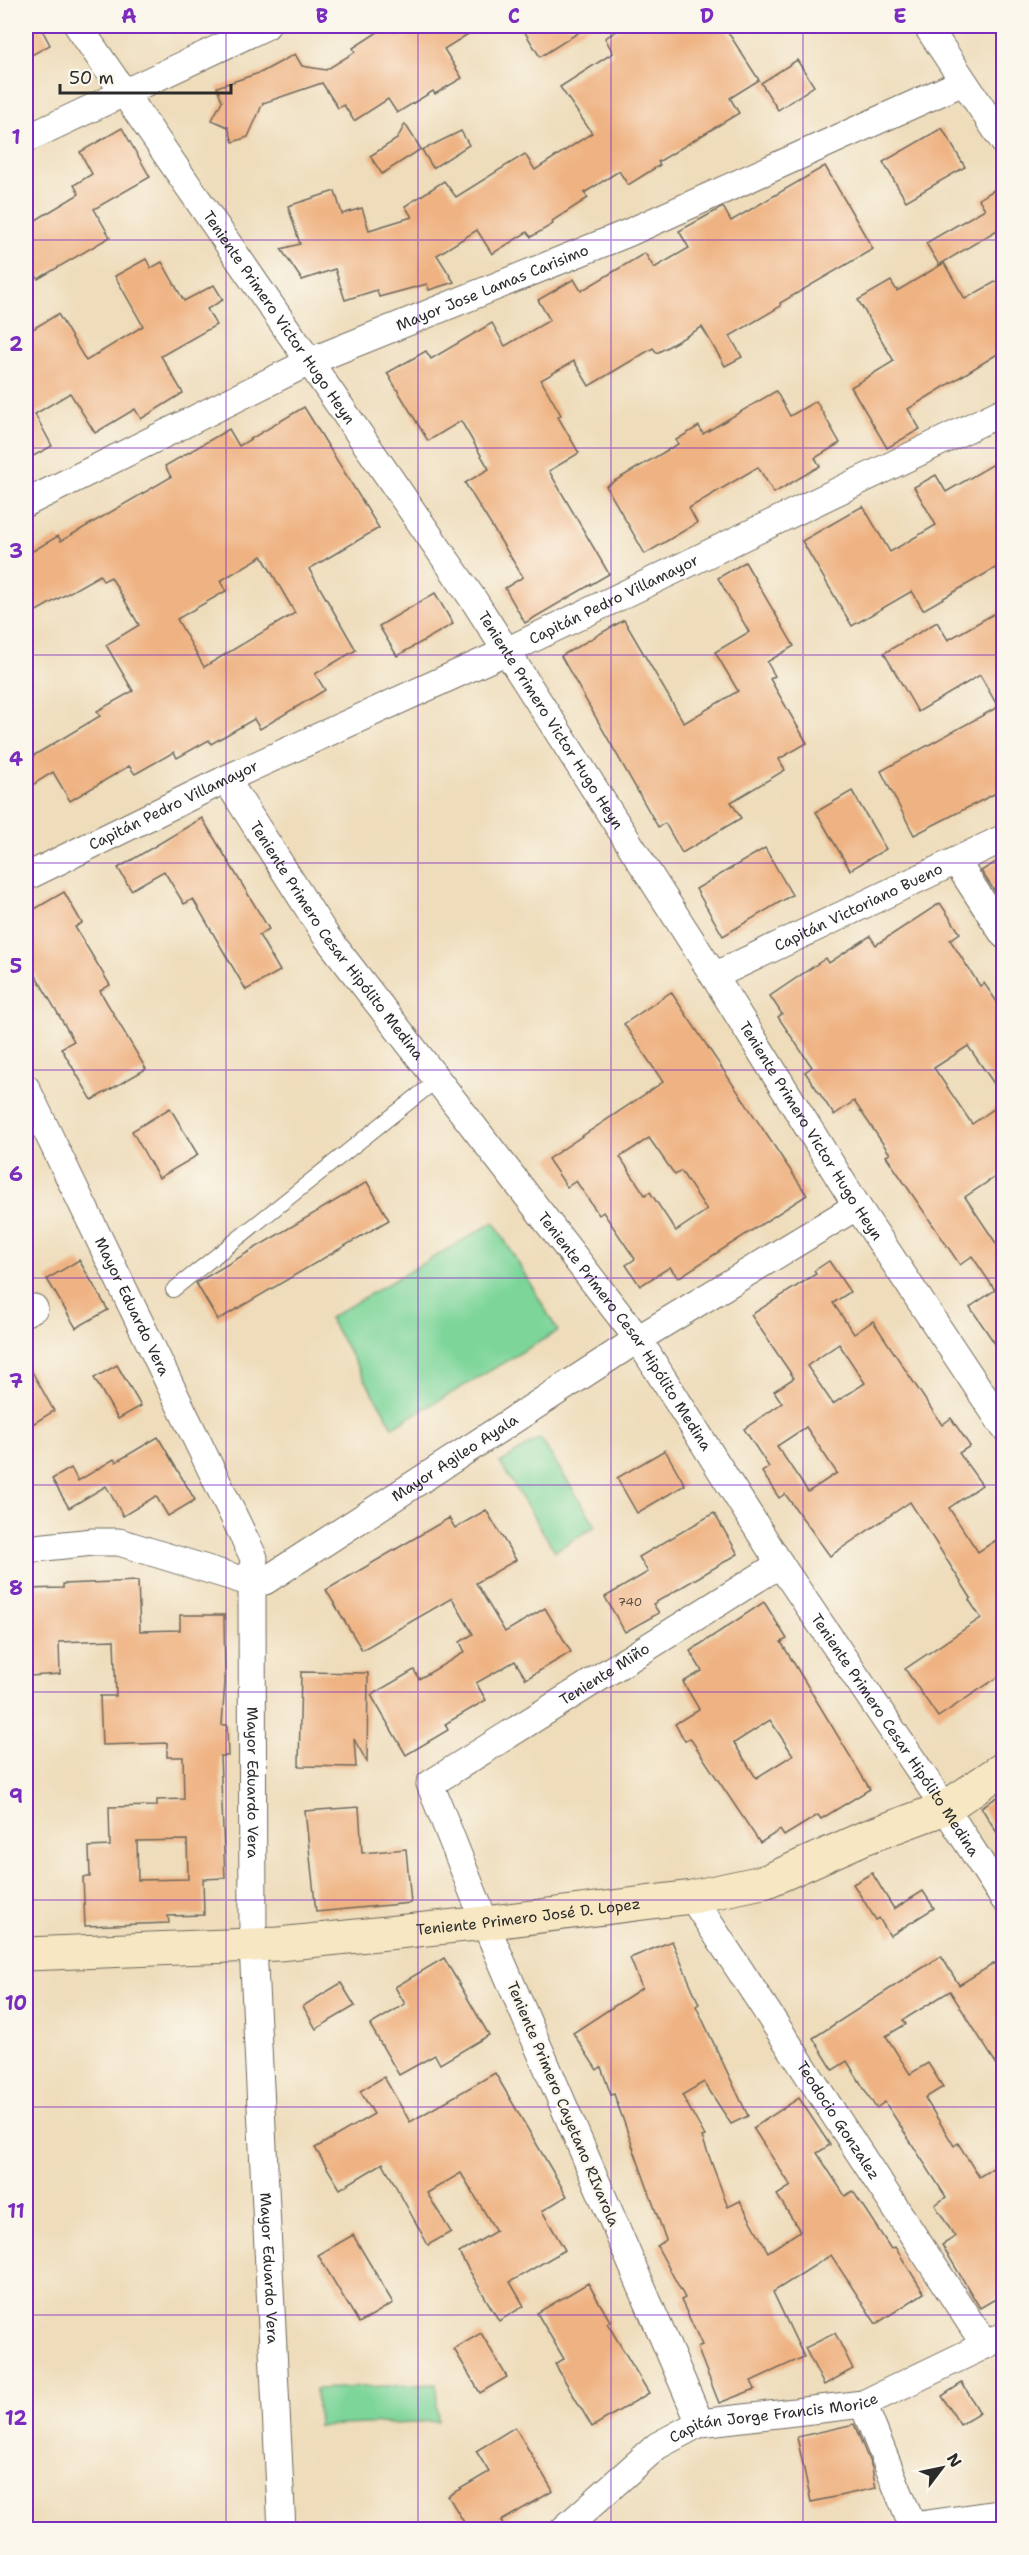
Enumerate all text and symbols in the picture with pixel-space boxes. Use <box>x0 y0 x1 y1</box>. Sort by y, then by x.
text: A <box>121 3 137 29</box>
text: B <box>316 3 328 29</box>
text: C <box>508 3 520 29</box>
text: D <box>700 3 714 29</box>
text: E <box>893 3 907 29</box>
scale bar <box>60 57 231 95</box>
text: 50 m <box>69 66 114 90</box>
text: 1 <box>11 124 21 150</box>
street label: Teniente Primero Victor Hugo Heyn <box>198 207 359 428</box>
street label: Mayor Jose Lamas Carisimo <box>393 240 591 336</box>
text: 2 <box>9 331 23 357</box>
text: 3 <box>9 538 23 564</box>
street label: Capitán Pedro Villamayor <box>526 550 702 649</box>
street label: Teniente Primero Victor Hugo Heyn <box>474 608 628 833</box>
text: 4 <box>9 746 23 772</box>
street label: Capitán Pedro Villamayor <box>85 756 261 855</box>
street label: Teniente Primero Cesar Hipólito Medina <box>245 817 429 1064</box>
street label: Capitán Victoriano Bueno <box>771 859 946 956</box>
text: 5 <box>10 953 22 979</box>
street label: Teniente Primero Victor Hugo Heyn <box>735 1017 887 1244</box>
text: 6 <box>9 1161 23 1187</box>
street label: Teniente Primero Cesar Hipólito Medina <box>533 1208 716 1455</box>
street label: Mayor Eduardo Vera <box>90 1234 174 1380</box>
text: 7 <box>9 1368 23 1394</box>
street label: Mayor Agileo Ayala <box>388 1409 522 1506</box>
text: 8 <box>9 1575 23 1601</box>
house number: 740 <box>618 1594 642 1610</box>
street label: Teniente Primero Cesar Hipólito Medina <box>806 1610 984 1861</box>
street label: Teniente Miño <box>556 1638 653 1710</box>
street label: Mayor Eduardo Vera <box>242 1707 263 1859</box>
text: 9 <box>9 1783 23 1809</box>
street label: Teniente Primero José D. Lopez <box>415 1894 642 1940</box>
street label: Teniente Primero Cayetano RIvarola <box>502 1978 624 2230</box>
text: 10 <box>5 1990 27 2016</box>
street label: Teodocio Gonzalez <box>792 2057 884 2184</box>
street label: Mayor Eduardo Vera <box>255 2192 283 2345</box>
text: 11 <box>7 2198 25 2224</box>
street label: Capitán Jorge Francis Morice <box>666 2388 881 2448</box>
text: 12 <box>5 2405 27 2431</box>
north arrow <box>912 2438 972 2498</box>
text: N <box>942 2449 967 2471</box>

